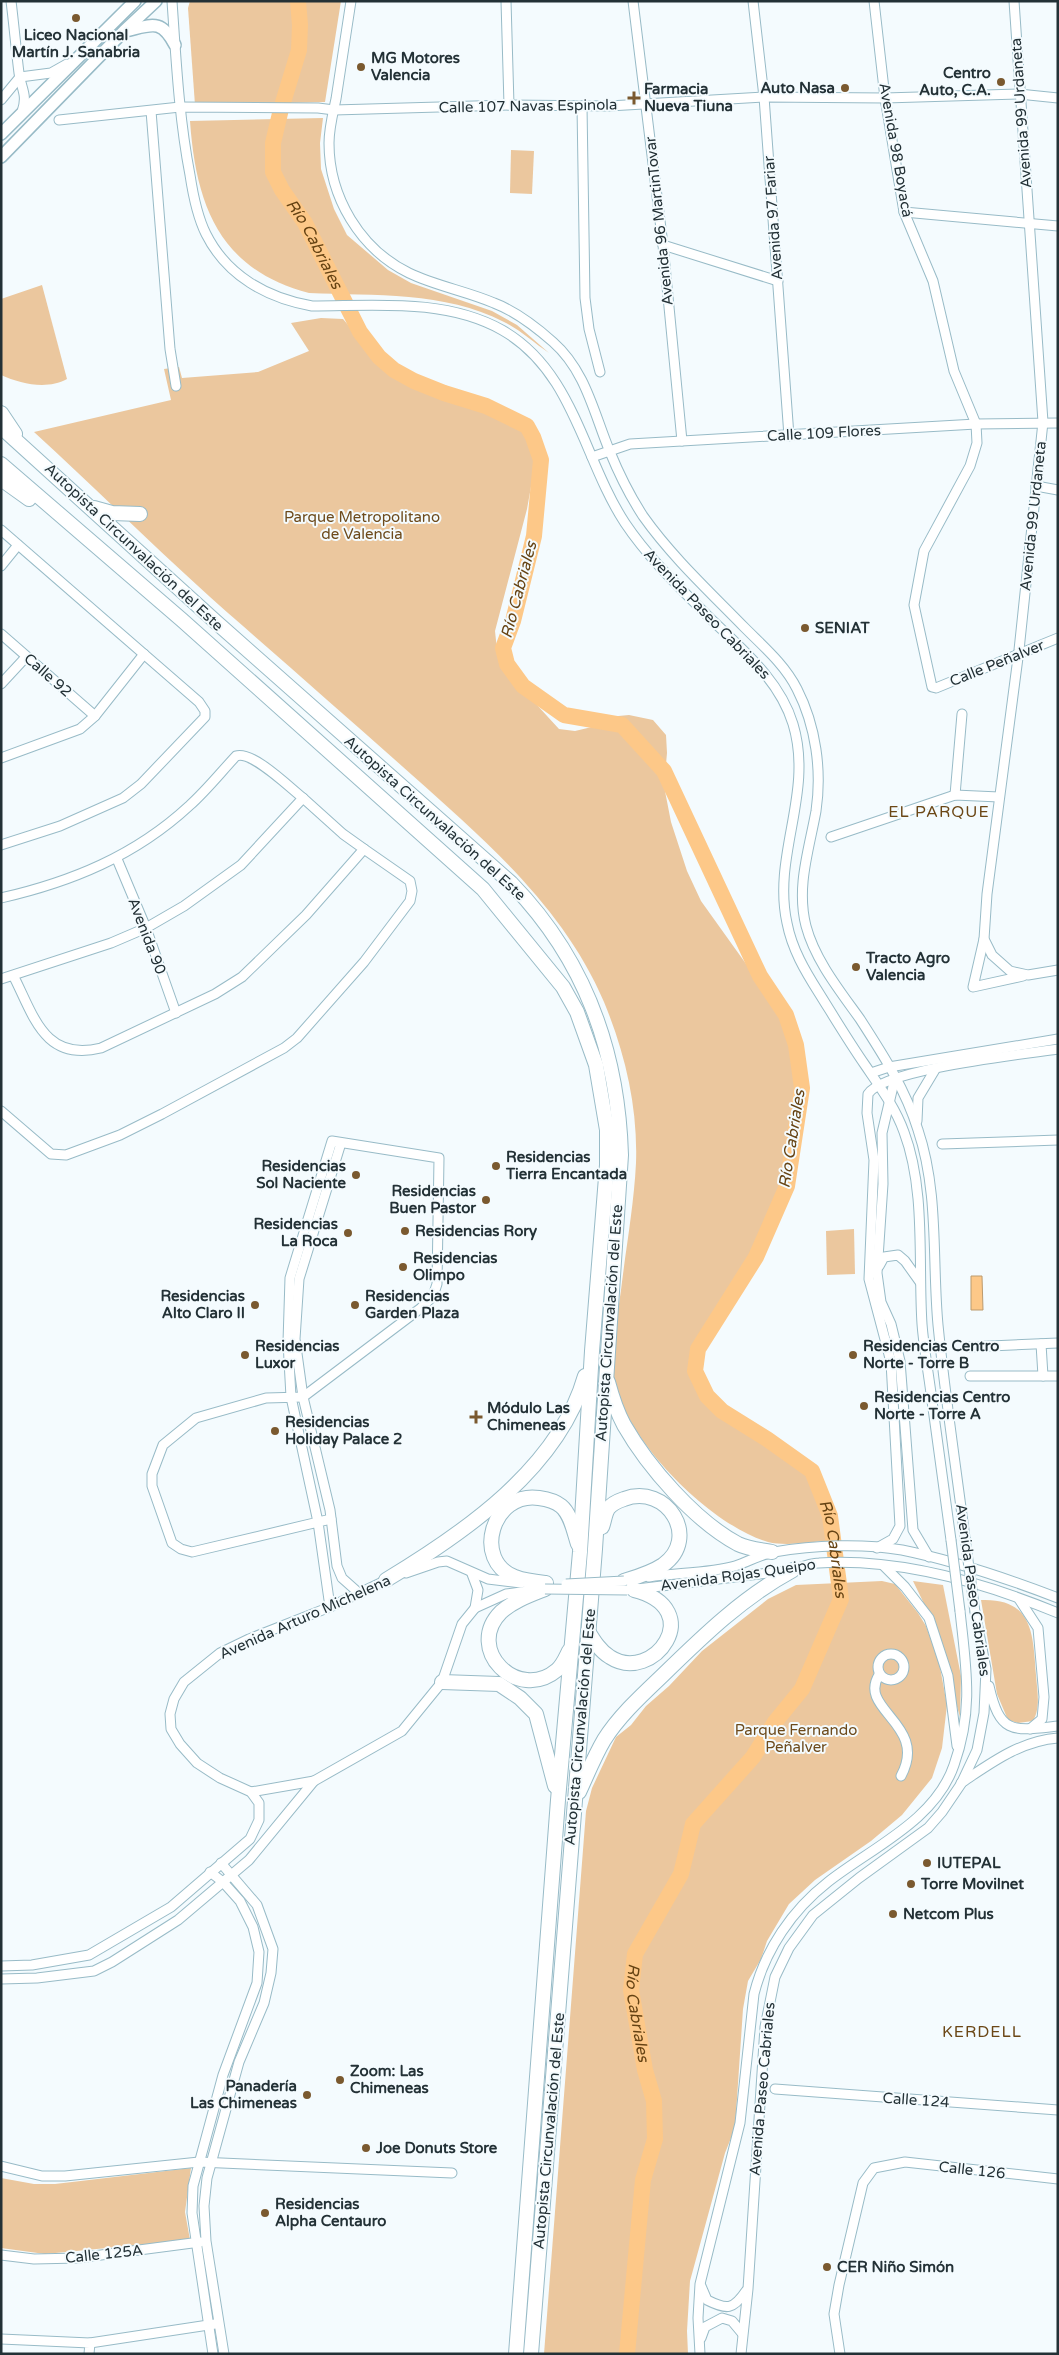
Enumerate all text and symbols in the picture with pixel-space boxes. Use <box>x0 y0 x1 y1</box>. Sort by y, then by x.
marker: Liceo Nacional Martín J. Sanabria <box>70 12 82 24</box>
place label: Liceo Nacional Martín J. Sanabria <box>12 26 140 61</box>
street label: Avenida 99 Urdaneta <box>1007 37 1035 189</box>
place label: MG Motores Valencia <box>371 49 460 84</box>
marker: MG Motores Valencia <box>355 61 367 73</box>
place label: Centro Auto, C.A. <box>919 64 991 99</box>
marker: Centro Auto, C.A. <box>995 76 1007 88</box>
place label: Auto Nasa <box>760 79 835 97</box>
place label: Farmacia Nueva Tiuna <box>644 80 733 115</box>
street label: Avenida 98 Boyacá <box>875 81 917 219</box>
marker: Auto Nasa <box>839 82 851 94</box>
marker: Farmacia Nueva Tiuna <box>628 92 640 104</box>
street label: Calle 107 Navas Espinola <box>438 95 618 117</box>
street label: Avenida 96 MartinTovar <box>641 135 677 306</box>
street label: Avenida 97 Fariar <box>760 155 786 281</box>
water label: Río Cabriales <box>281 195 347 294</box>
street label: Calle 109 Flores <box>767 421 881 445</box>
street label: Avenida 99 Urdaneta <box>1016 440 1050 592</box>
street label: Autopista Circunvalación del Este <box>41 459 227 635</box>
park label: Parque Metropolitano de Valencia <box>284 508 440 543</box>
water label: Río Cabriales <box>496 538 542 641</box>
street label: Avenida Paseo Cabriales <box>640 545 774 683</box>
place label: SENIAT <box>815 619 870 637</box>
marker: SENIAT <box>799 622 811 634</box>
street label: Calle Peñalver <box>947 636 1047 690</box>
street label: Calle 92 <box>20 649 76 701</box>
street label: Autopista Circunvalación del Este <box>341 732 529 904</box>
district label: EL PARQUE <box>888 802 990 822</box>
street label: Avenida 90 <box>124 895 170 977</box>
place label: Tracto Agro Valencia <box>865 949 950 984</box>
marker: Tracto Agro Valencia <box>850 961 862 973</box>
water label: Río Cabriales <box>774 1087 810 1190</box>
place label: Residencias Tierra Encantada <box>505 1148 627 1183</box>
place label: Residencias Sol Naciente <box>256 1157 347 1192</box>
marker: Residencias Tierra Encantada <box>490 1160 502 1172</box>
marker: Residencias Sol Naciente <box>350 1169 362 1181</box>
place label: Residencias Buen Pastor <box>389 1182 476 1217</box>
marker: Residencias Buen Pastor <box>480 1194 492 1206</box>
street label: Autopista Circunvalación del Este <box>592 1204 626 1442</box>
place label: Residencias La Roca <box>253 1215 338 1250</box>
place label: Residencias Rory <box>415 1222 537 1241</box>
marker: Residencias Rory <box>399 1225 411 1237</box>
marker: Residencias La Roca <box>342 1227 354 1239</box>
place label: Residencias Olimpo <box>413 1249 498 1285</box>
marker: Residencias Olimpo <box>397 1261 409 1273</box>
place label: Residencias Alto Claro II <box>160 1287 245 1322</box>
place label: Residencias Garden Plaza <box>365 1287 459 1322</box>
marker: Residencias Alto Claro II <box>249 1299 261 1311</box>
marker: Residencias Garden Plaza <box>349 1299 361 1311</box>
place label: Residencias Luxor <box>255 1337 340 1372</box>
place label: Residencias Centro Norte - Torre B <box>863 1337 999 1372</box>
marker: Residencias Luxor <box>239 1349 251 1361</box>
marker: Residencias Centro Norte - Torre B <box>847 1349 859 1361</box>
place label: Residencias Centro Norte - Torre A <box>874 1388 1010 1423</box>
place label: Módulo Las Chimeneas <box>487 1399 570 1434</box>
marker: Residencias Centro Norte - Torre A <box>858 1400 870 1412</box>
marker: Módulo Las Chimeneas <box>469 1410 483 1424</box>
place label: Residencias Holiday Palace 2 <box>285 1413 402 1449</box>
marker: Residencias Holiday Palace 2 <box>269 1425 281 1437</box>
water label: Río Cabriales <box>814 1497 851 1600</box>
street label: Avenida Paseo Cabriales <box>952 1503 994 1677</box>
street label: Avenida Rojas Queipo <box>659 1555 817 1595</box>
street label: Avenida Arturo Michelena <box>217 1571 393 1663</box>
street label: Autopista Circunvalación del Este <box>561 1608 599 1846</box>
park label: Parque Fernando Peñalver <box>735 1721 857 1756</box>
place label: IUTEPAL <box>937 1854 1001 1872</box>
marker: IUTEPAL <box>921 1857 933 1869</box>
place label: Torre Movilnet <box>920 1875 1024 1893</box>
marker: Torre Movilnet <box>905 1878 917 1890</box>
place label: Netcom Plus <box>903 1905 994 1923</box>
marker: Netcom Plus <box>887 1908 899 1920</box>
water label: Río Cabriales <box>621 1962 654 2065</box>
street label: Avenida Paseo Cabriales <box>745 2001 779 2177</box>
street label: Autopista Circunvalación del Este <box>530 2012 568 2250</box>
district label: KERDELL <box>942 2022 1022 2042</box>
place label: Zoom: Las Chimeneas <box>350 2062 429 2097</box>
marker: Zoom: Las Chimeneas <box>334 2074 346 2086</box>
place label: Panadería Las Chimeneas <box>190 2077 297 2112</box>
marker: Panadería Las Chimeneas <box>301 2089 313 2101</box>
street label: Calle 124 <box>882 2089 950 2111</box>
place label: Joe Donuts Store <box>375 2139 498 2157</box>
marker: Joe Donuts Store <box>360 2142 372 2154</box>
street label: Calle 126 <box>938 2158 1006 2182</box>
place label: Residencias Alpha Centauro <box>275 2195 386 2231</box>
marker: Residencias Alpha Centauro <box>259 2207 271 2219</box>
street label: Calle 125A <box>64 2241 144 2267</box>
place label: CER Niño Simón <box>837 2258 954 2276</box>
marker: CER Niño Simón <box>821 2261 833 2273</box>

